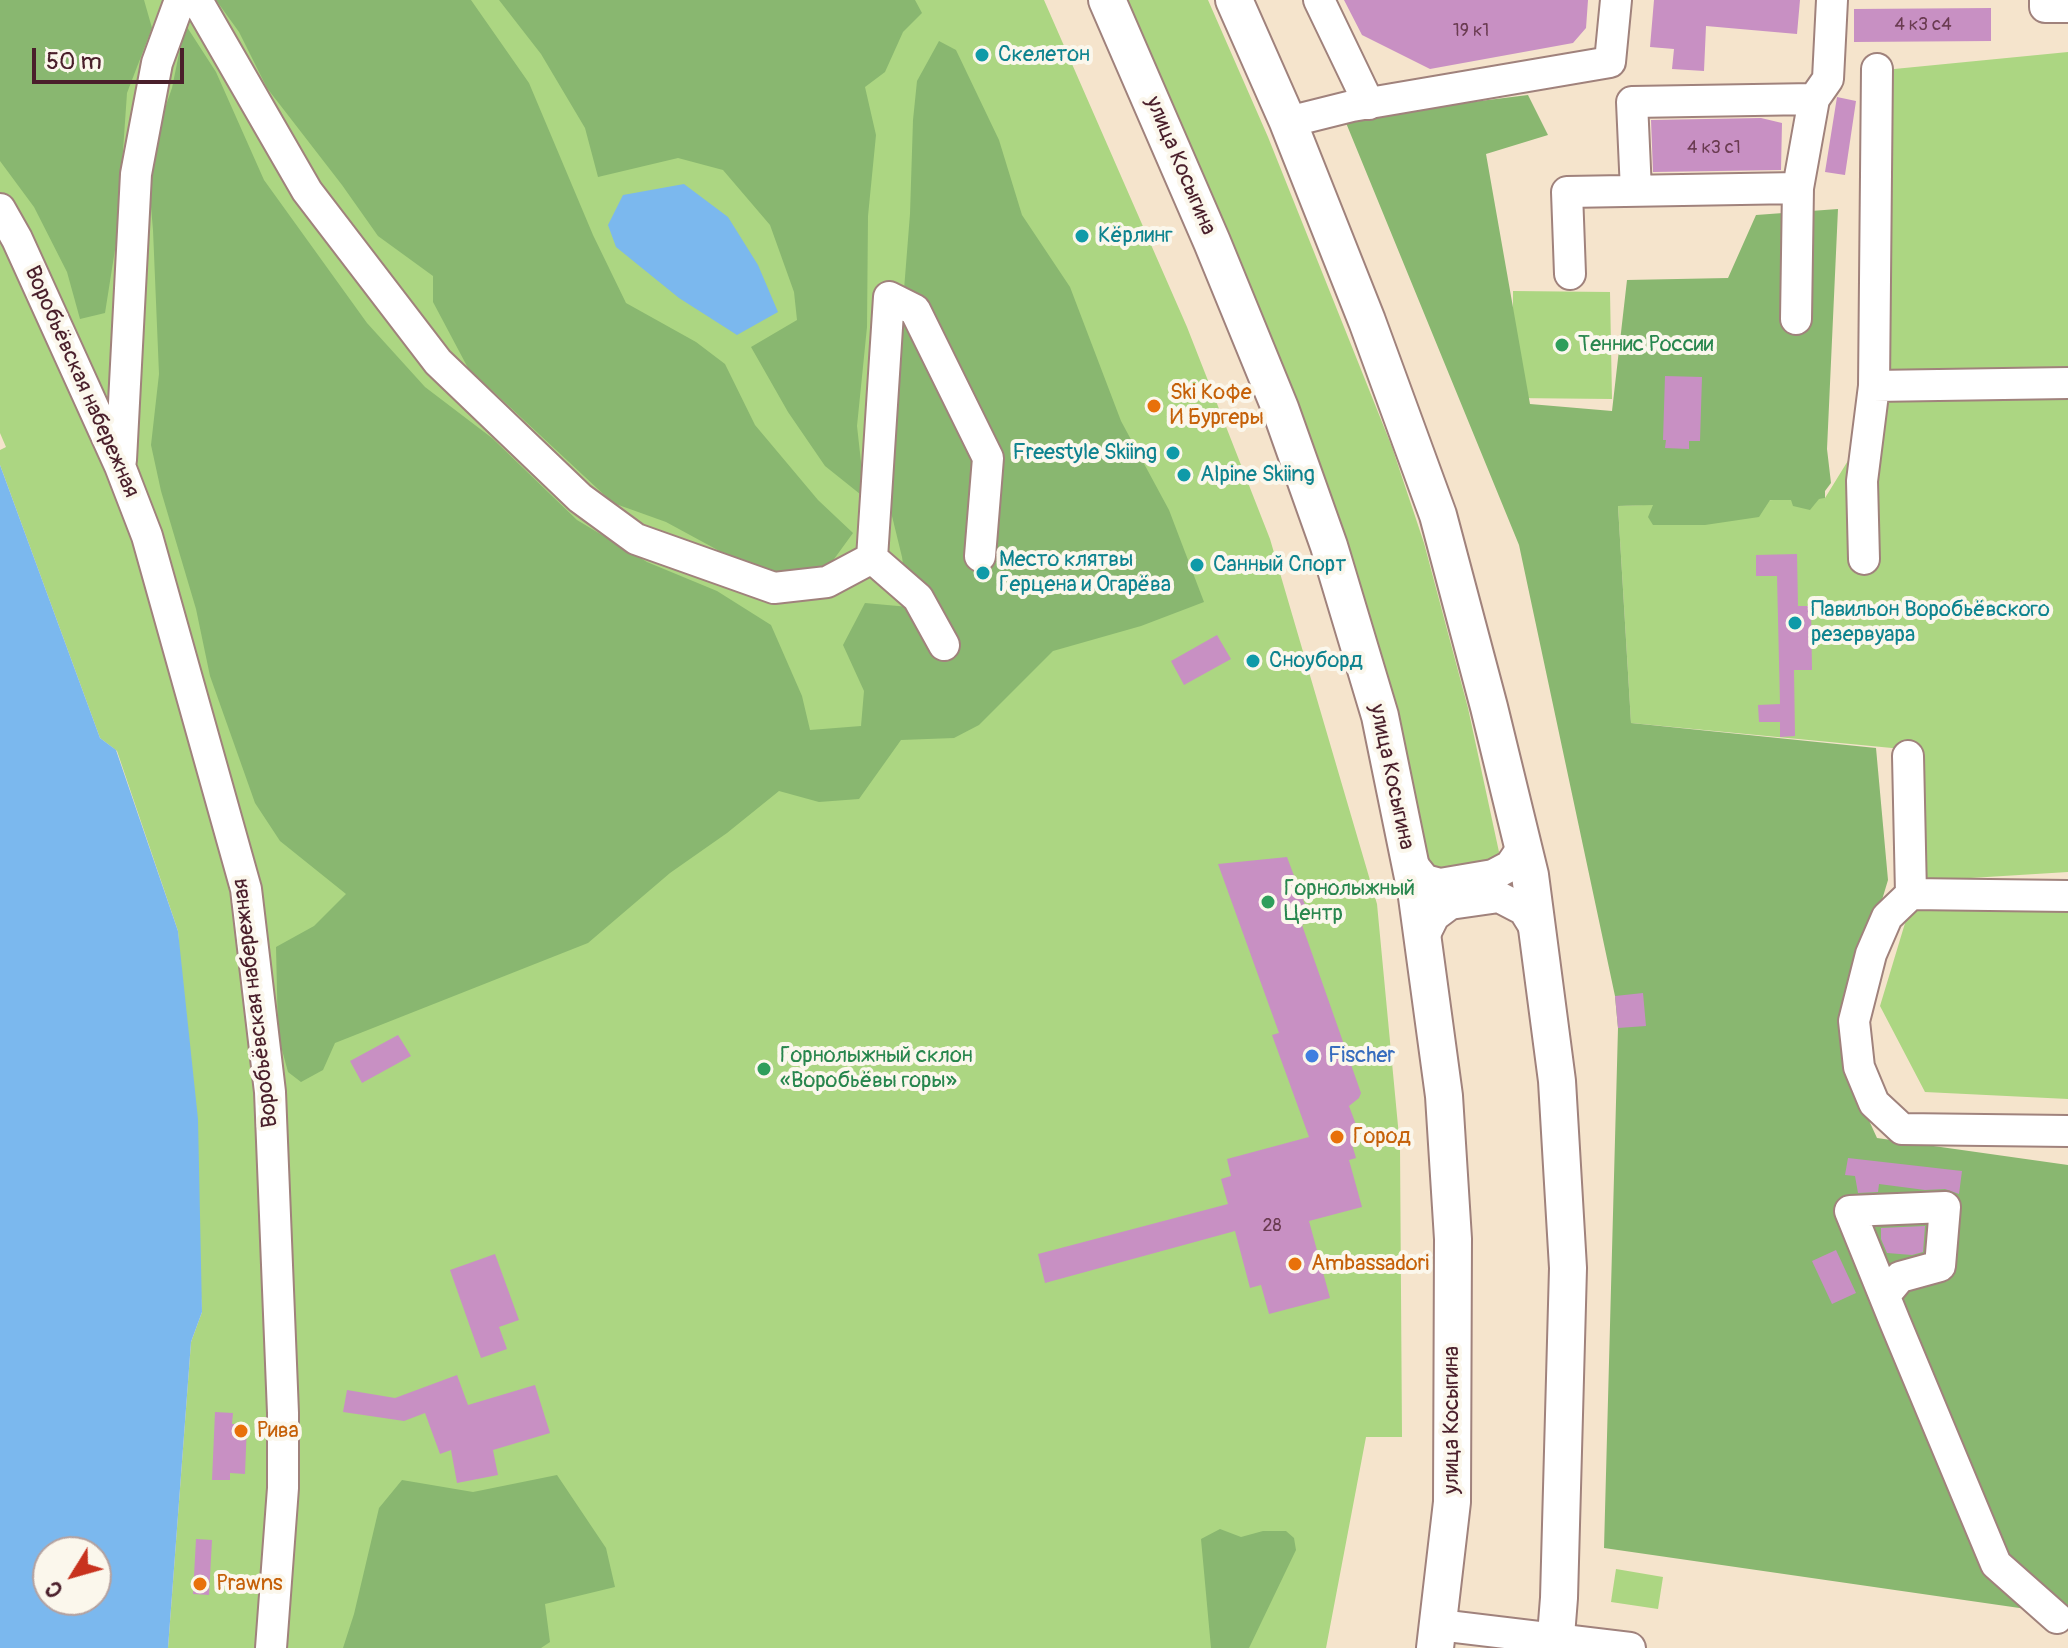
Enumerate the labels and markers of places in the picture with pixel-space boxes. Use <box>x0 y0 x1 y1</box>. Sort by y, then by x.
place label: Скелетон <box>998 42 1090 68</box>
marker: Скелетон <box>973 46 991 64</box>
place label: Кёрлинг <box>1098 223 1173 249</box>
marker: Кёрлинг <box>1073 227 1091 245</box>
place label: Теннис России <box>1578 332 1713 358</box>
marker: Теннис России <box>1553 336 1571 354</box>
place label: Ski Кофе И Бургеры <box>1170 380 1264 432</box>
marker: Ski Кофе И Бургеры <box>1145 397 1163 415</box>
place label: Freestyle Skiing <box>1013 440 1157 466</box>
marker: Freestyle Skiing <box>1164 444 1182 462</box>
place label: Alpine Skiing <box>1200 462 1315 488</box>
marker: Alpine Skiing <box>1175 466 1193 484</box>
place label: Место клятвы Герцена и Огарёва <box>999 547 1171 598</box>
place label: Санный Спорт <box>1213 552 1346 578</box>
marker: Санный Спорт <box>1188 556 1206 574</box>
marker: Место клятвы Герцена и Огарёва <box>974 564 992 582</box>
place label: Павильон Воробьёвского резервуара <box>1811 597 2050 648</box>
marker: Павильон Воробьёвского резервуара <box>1786 614 1804 632</box>
place label: Сноуборд <box>1269 648 1363 674</box>
marker: Сноуборд <box>1244 652 1262 670</box>
place label: Горнолыжный Центр <box>1284 876 1415 928</box>
marker: Горнолыжный Центр <box>1259 893 1277 911</box>
place label: Горнолыжный склон «Воробьёвы горы» <box>780 1043 973 1094</box>
place label: Fischer <box>1328 1043 1395 1069</box>
marker: Fischer <box>1303 1047 1321 1065</box>
marker: Горнолыжный склон «Воробьёвы горы» <box>755 1060 773 1078</box>
place label: Город <box>1353 1124 1411 1150</box>
marker: Город <box>1328 1128 1346 1146</box>
place label: Ambassadori <box>1311 1251 1429 1277</box>
marker: Ambassadori <box>1286 1255 1304 1273</box>
place label: Рива <box>257 1418 299 1444</box>
marker: Рива <box>232 1422 250 1440</box>
place label: Prawns <box>216 1571 282 1597</box>
marker: Prawns <box>191 1575 209 1593</box>

